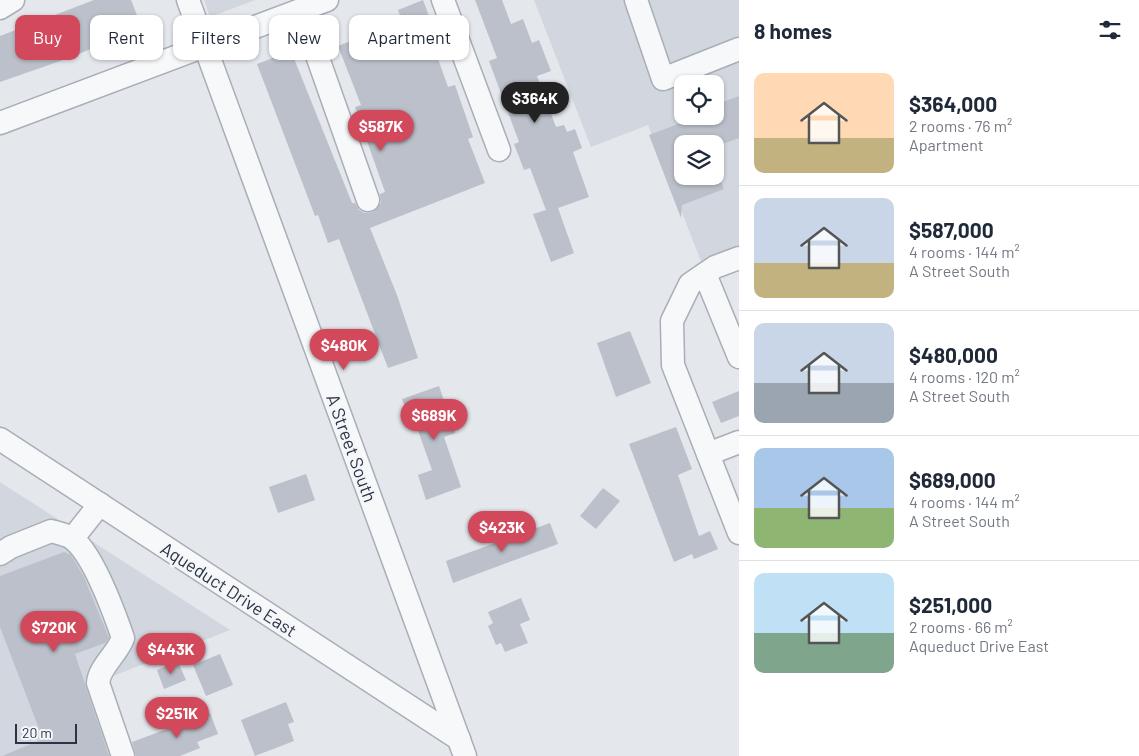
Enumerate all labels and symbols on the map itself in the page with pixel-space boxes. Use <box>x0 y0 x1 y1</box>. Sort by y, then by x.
pin: $364K <box>500 82 570 124</box>
pin: $587K <box>346 110 416 152</box>
pin: $480K <box>309 328 379 371</box>
street label: A Street South <box>322 391 382 505</box>
pin: $689K <box>399 398 469 441</box>
pin: $423K <box>467 510 537 553</box>
street label: Aqueduct Drive East <box>157 537 301 641</box>
pin: $720K <box>19 610 89 653</box>
pin: $443K <box>136 632 206 675</box>
pin: $251K <box>142 696 212 739</box>
scale bar <box>15 721 78 744</box>

